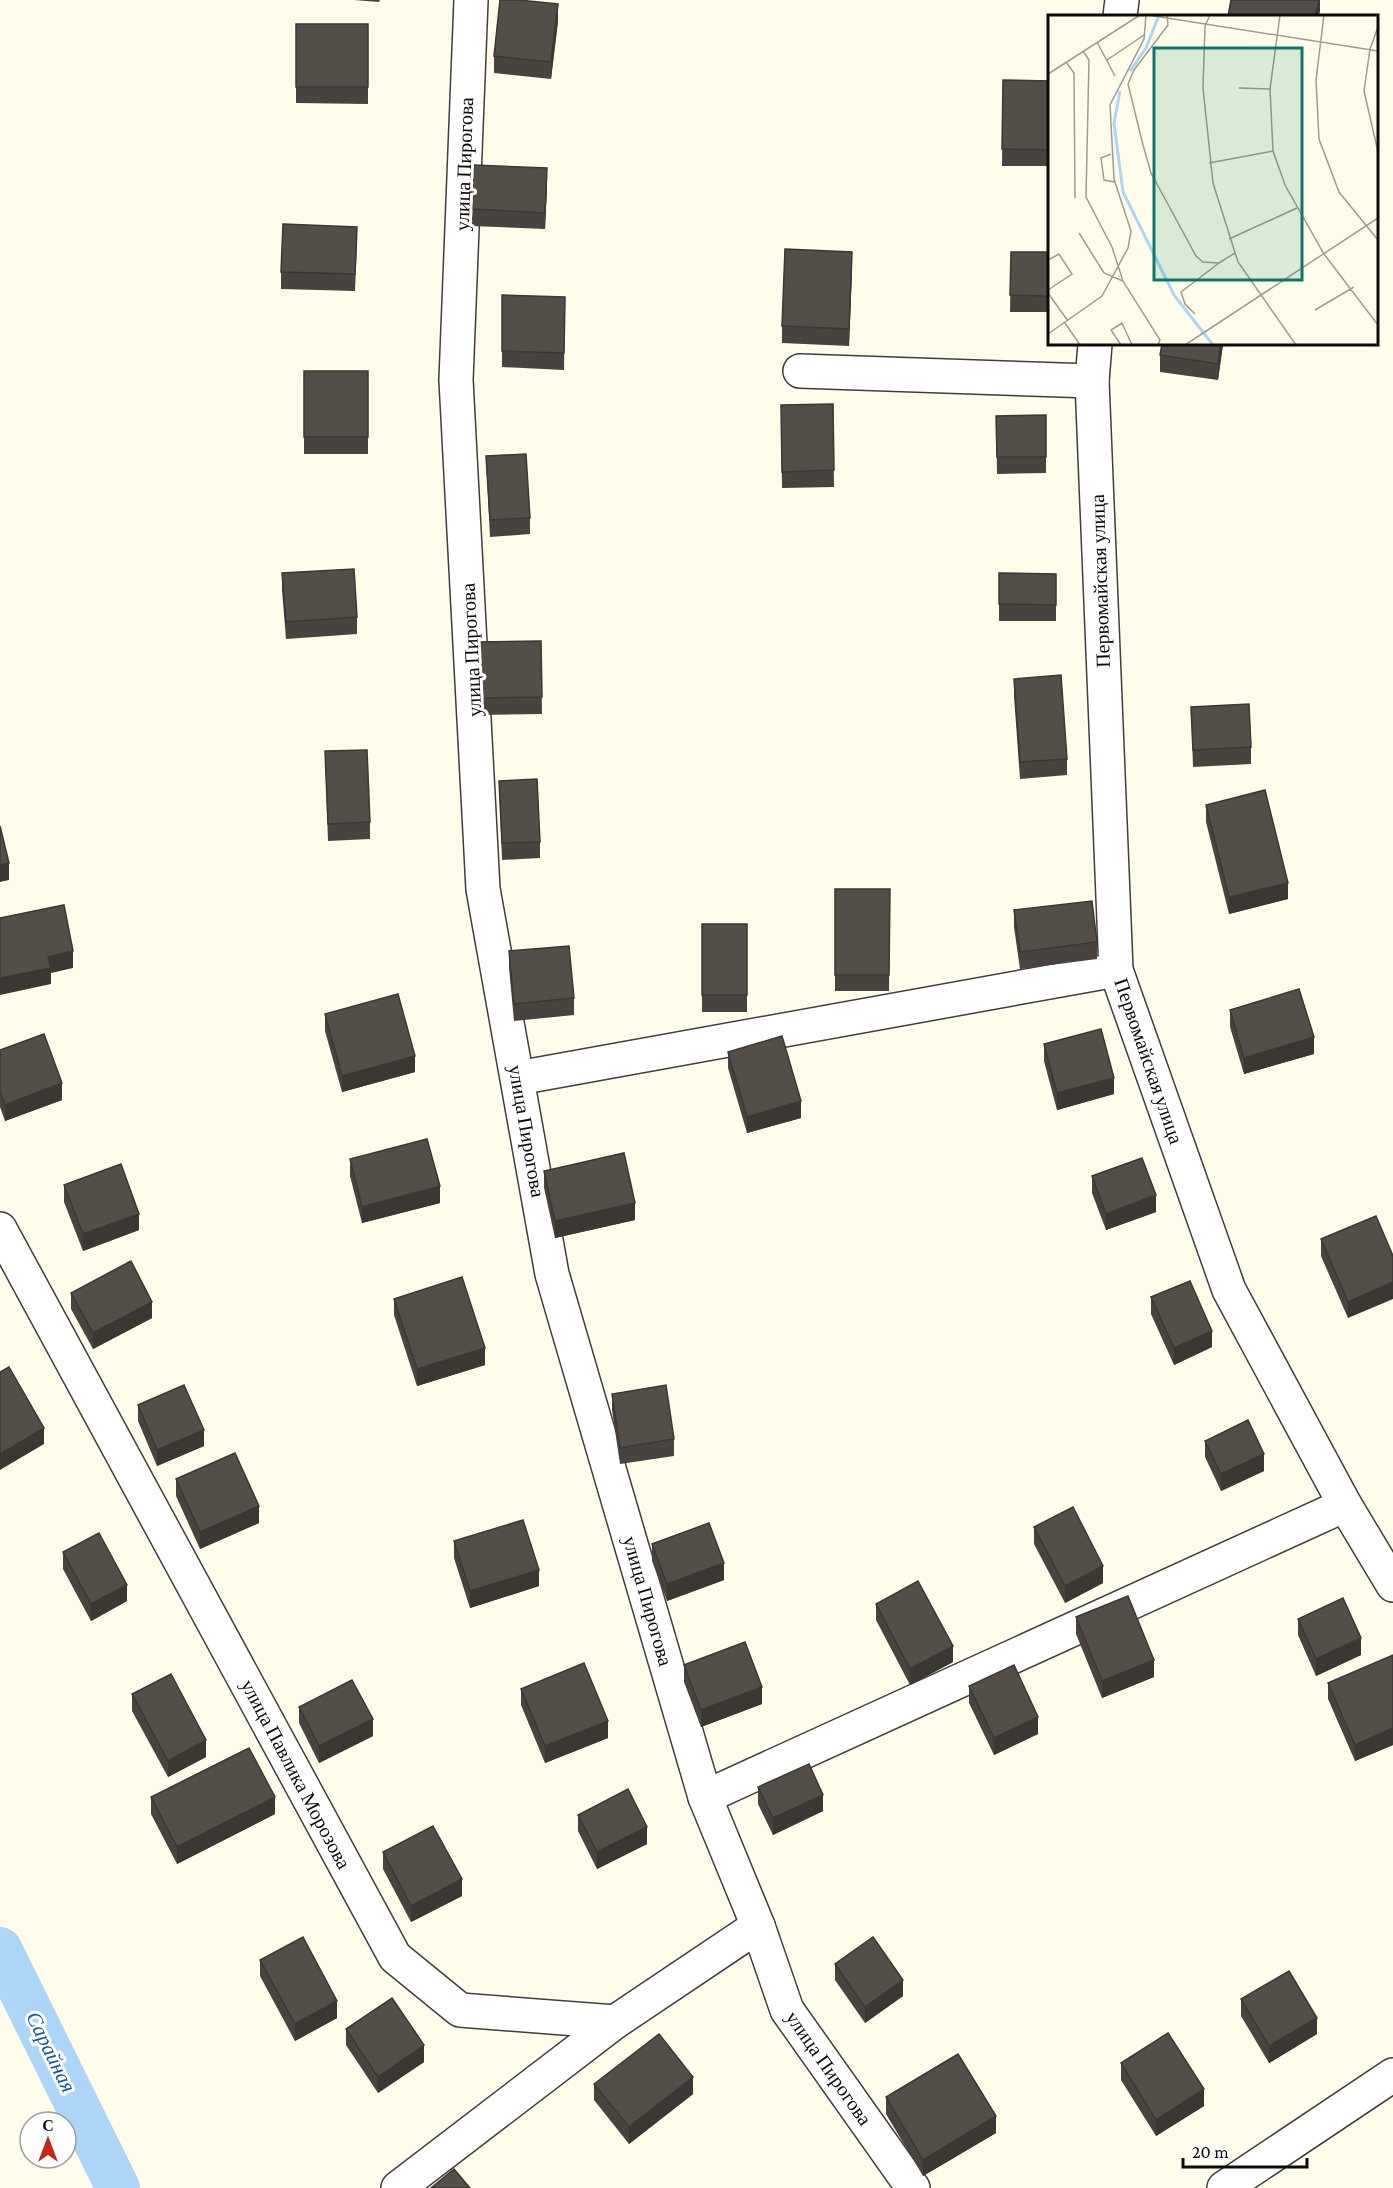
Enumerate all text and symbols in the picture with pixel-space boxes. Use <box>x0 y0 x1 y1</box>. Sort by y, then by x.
inset map <box>1048 15 1378 345</box>
street label: улица Пирогова <box>451 97 478 231</box>
street label: Первомайская улица <box>1086 494 1115 668</box>
street label: улица Пирогова <box>457 582 486 718</box>
street label: Первомайская улица <box>1109 975 1188 1147</box>
street label: улица Пирогова <box>504 1063 549 1199</box>
street label: улица Пирогова <box>618 1534 677 1669</box>
street label: улица Павлика Морозова <box>236 1675 355 1873</box>
street label: улица Пирогова <box>781 2007 877 2130</box>
water label: Сарайная <box>21 2008 81 2096</box>
north arrow <box>18 2110 78 2170</box>
text: С <box>42 2117 54 2134</box>
scale bar <box>1183 2131 1308 2169</box>
text: 20 m <box>1192 2142 1229 2162</box>

